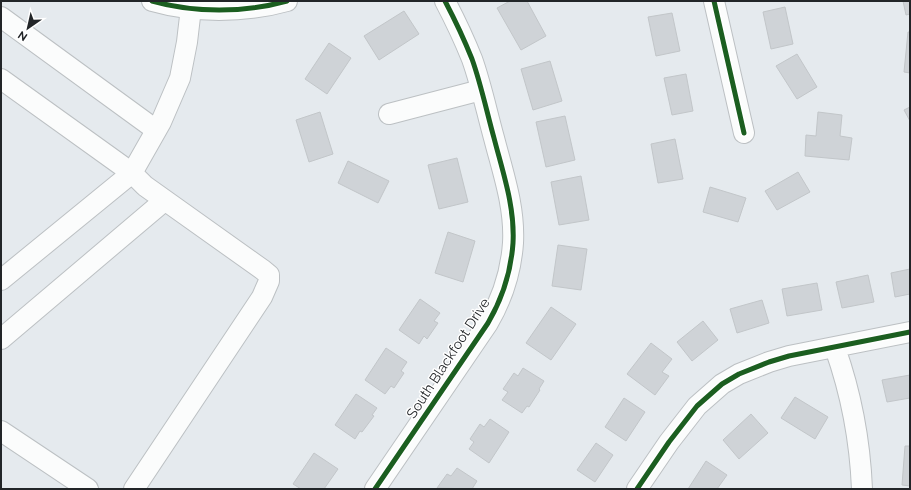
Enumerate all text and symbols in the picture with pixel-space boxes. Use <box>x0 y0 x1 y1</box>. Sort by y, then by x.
north arrow <box>8 8 48 48</box>
text: N <box>16 28 30 44</box>
street label: South Blackfoot Drive <box>403 295 493 421</box>

